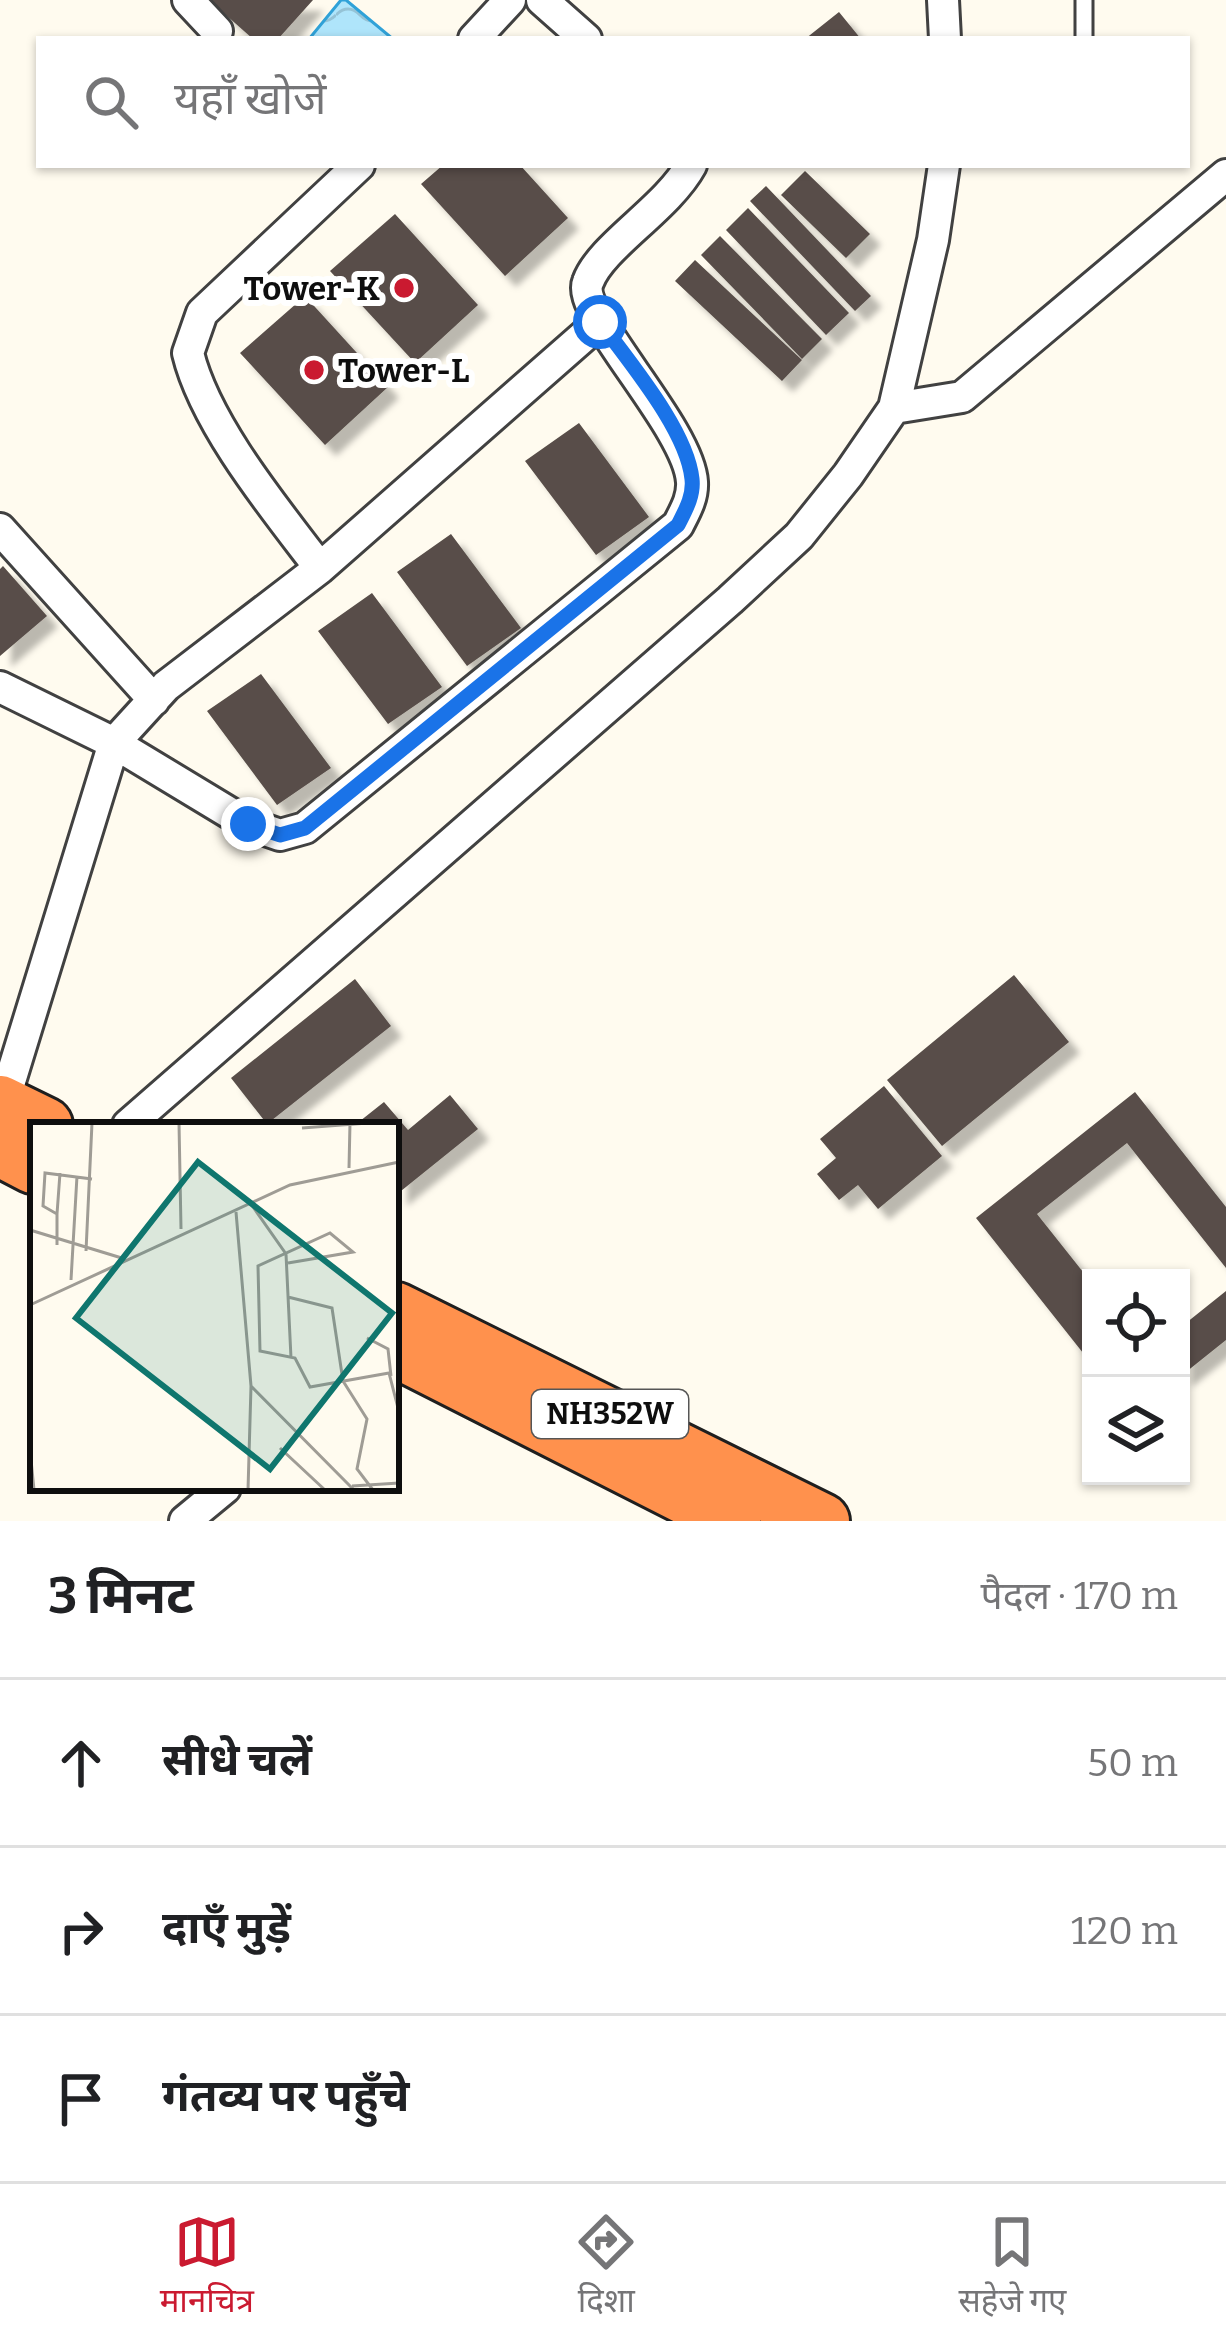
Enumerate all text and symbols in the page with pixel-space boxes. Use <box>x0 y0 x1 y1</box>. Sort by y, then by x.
search box <box>36 36 1190 168</box>
icon: search <box>78 69 144 135</box>
text: यहाँ खोजें <box>174 72 327 126</box>
place label: Tower-K <box>243 269 380 309</box>
marker: Tower-K <box>391 275 417 301</box>
route start <box>573 295 627 349</box>
place label: Tower-L <box>338 351 469 391</box>
marker: Tower-L <box>301 357 327 383</box>
route end <box>221 797 275 851</box>
inset map <box>30 1122 399 1491</box>
map controls <box>1082 1269 1190 1485</box>
button: locate <box>1082 1269 1190 1377</box>
button: layers <box>1082 1377 1190 1485</box>
road number: NH352W <box>532 1390 688 1438</box>
text: 3 मिनट <box>48 1565 194 1627</box>
text: पैदल · 170 m <box>981 1573 1178 1619</box>
icon: ahead <box>48 1730 114 1796</box>
text: सीधे चलें <box>162 1733 312 1787</box>
text: 50 m <box>1087 1740 1178 1786</box>
icon: right <box>48 1898 114 1964</box>
text: दाएँ मुड़ें <box>162 1901 291 1955</box>
text: 120 m <box>1071 1908 1178 1954</box>
icon: arrive <box>48 2066 114 2132</box>
text: गंतव्य पर पहुँचे <box>162 2069 410 2123</box>
tab: मानचित्र <box>160 2209 254 2325</box>
tab: दिशा <box>573 2209 639 2325</box>
tab: सहेजे गए <box>959 2209 1066 2325</box>

